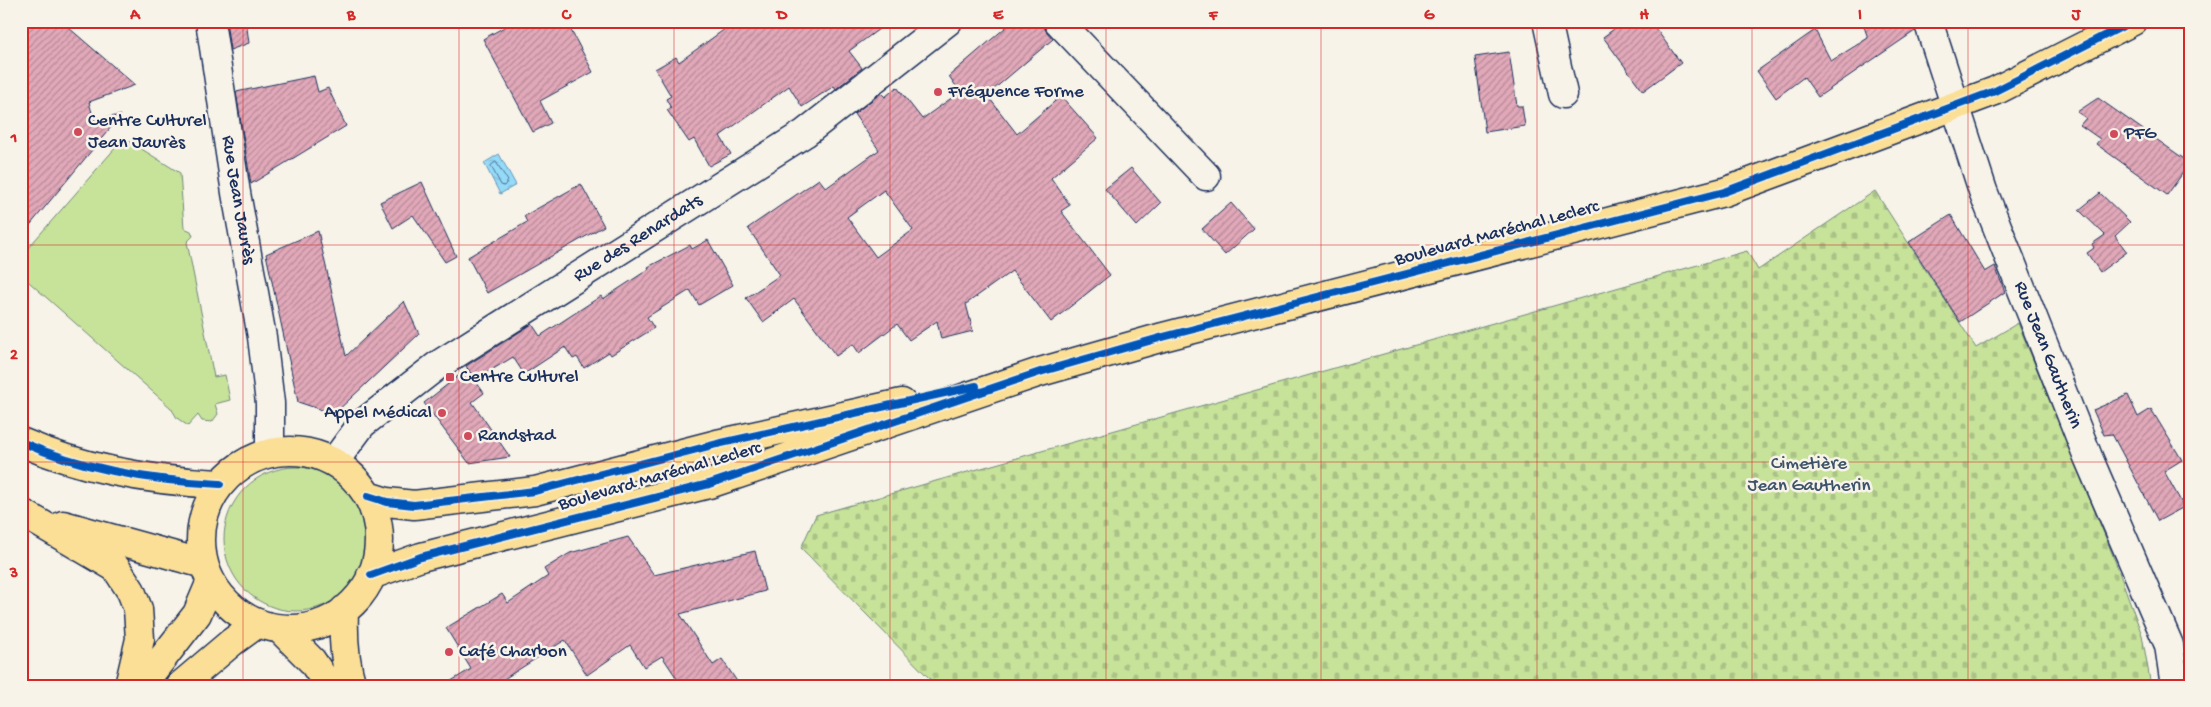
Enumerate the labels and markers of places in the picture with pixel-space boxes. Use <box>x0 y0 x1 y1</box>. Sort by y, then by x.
place label: Fréquence Forme <box>947 81 1084 104</box>
marker: Fréquence Forme <box>932 86 944 98</box>
place label: Centre Culturel Jean Jaurès <box>88 110 207 155</box>
place label: PFG <box>2123 123 2157 146</box>
marker: Centre Culturel Jean Jaurès <box>72 126 84 138</box>
marker: PFG <box>2108 128 2120 140</box>
place label: Centre Culturel <box>460 366 579 389</box>
marker: Centre Culturel <box>444 371 456 383</box>
place label: Appel Médical <box>324 402 432 425</box>
marker: Appel Médical <box>436 407 448 419</box>
place label: Randstad <box>478 425 557 448</box>
marker: Randstad <box>462 430 474 442</box>
place label: Café Charbon <box>459 641 567 664</box>
marker: Café Charbon <box>443 646 455 658</box>

